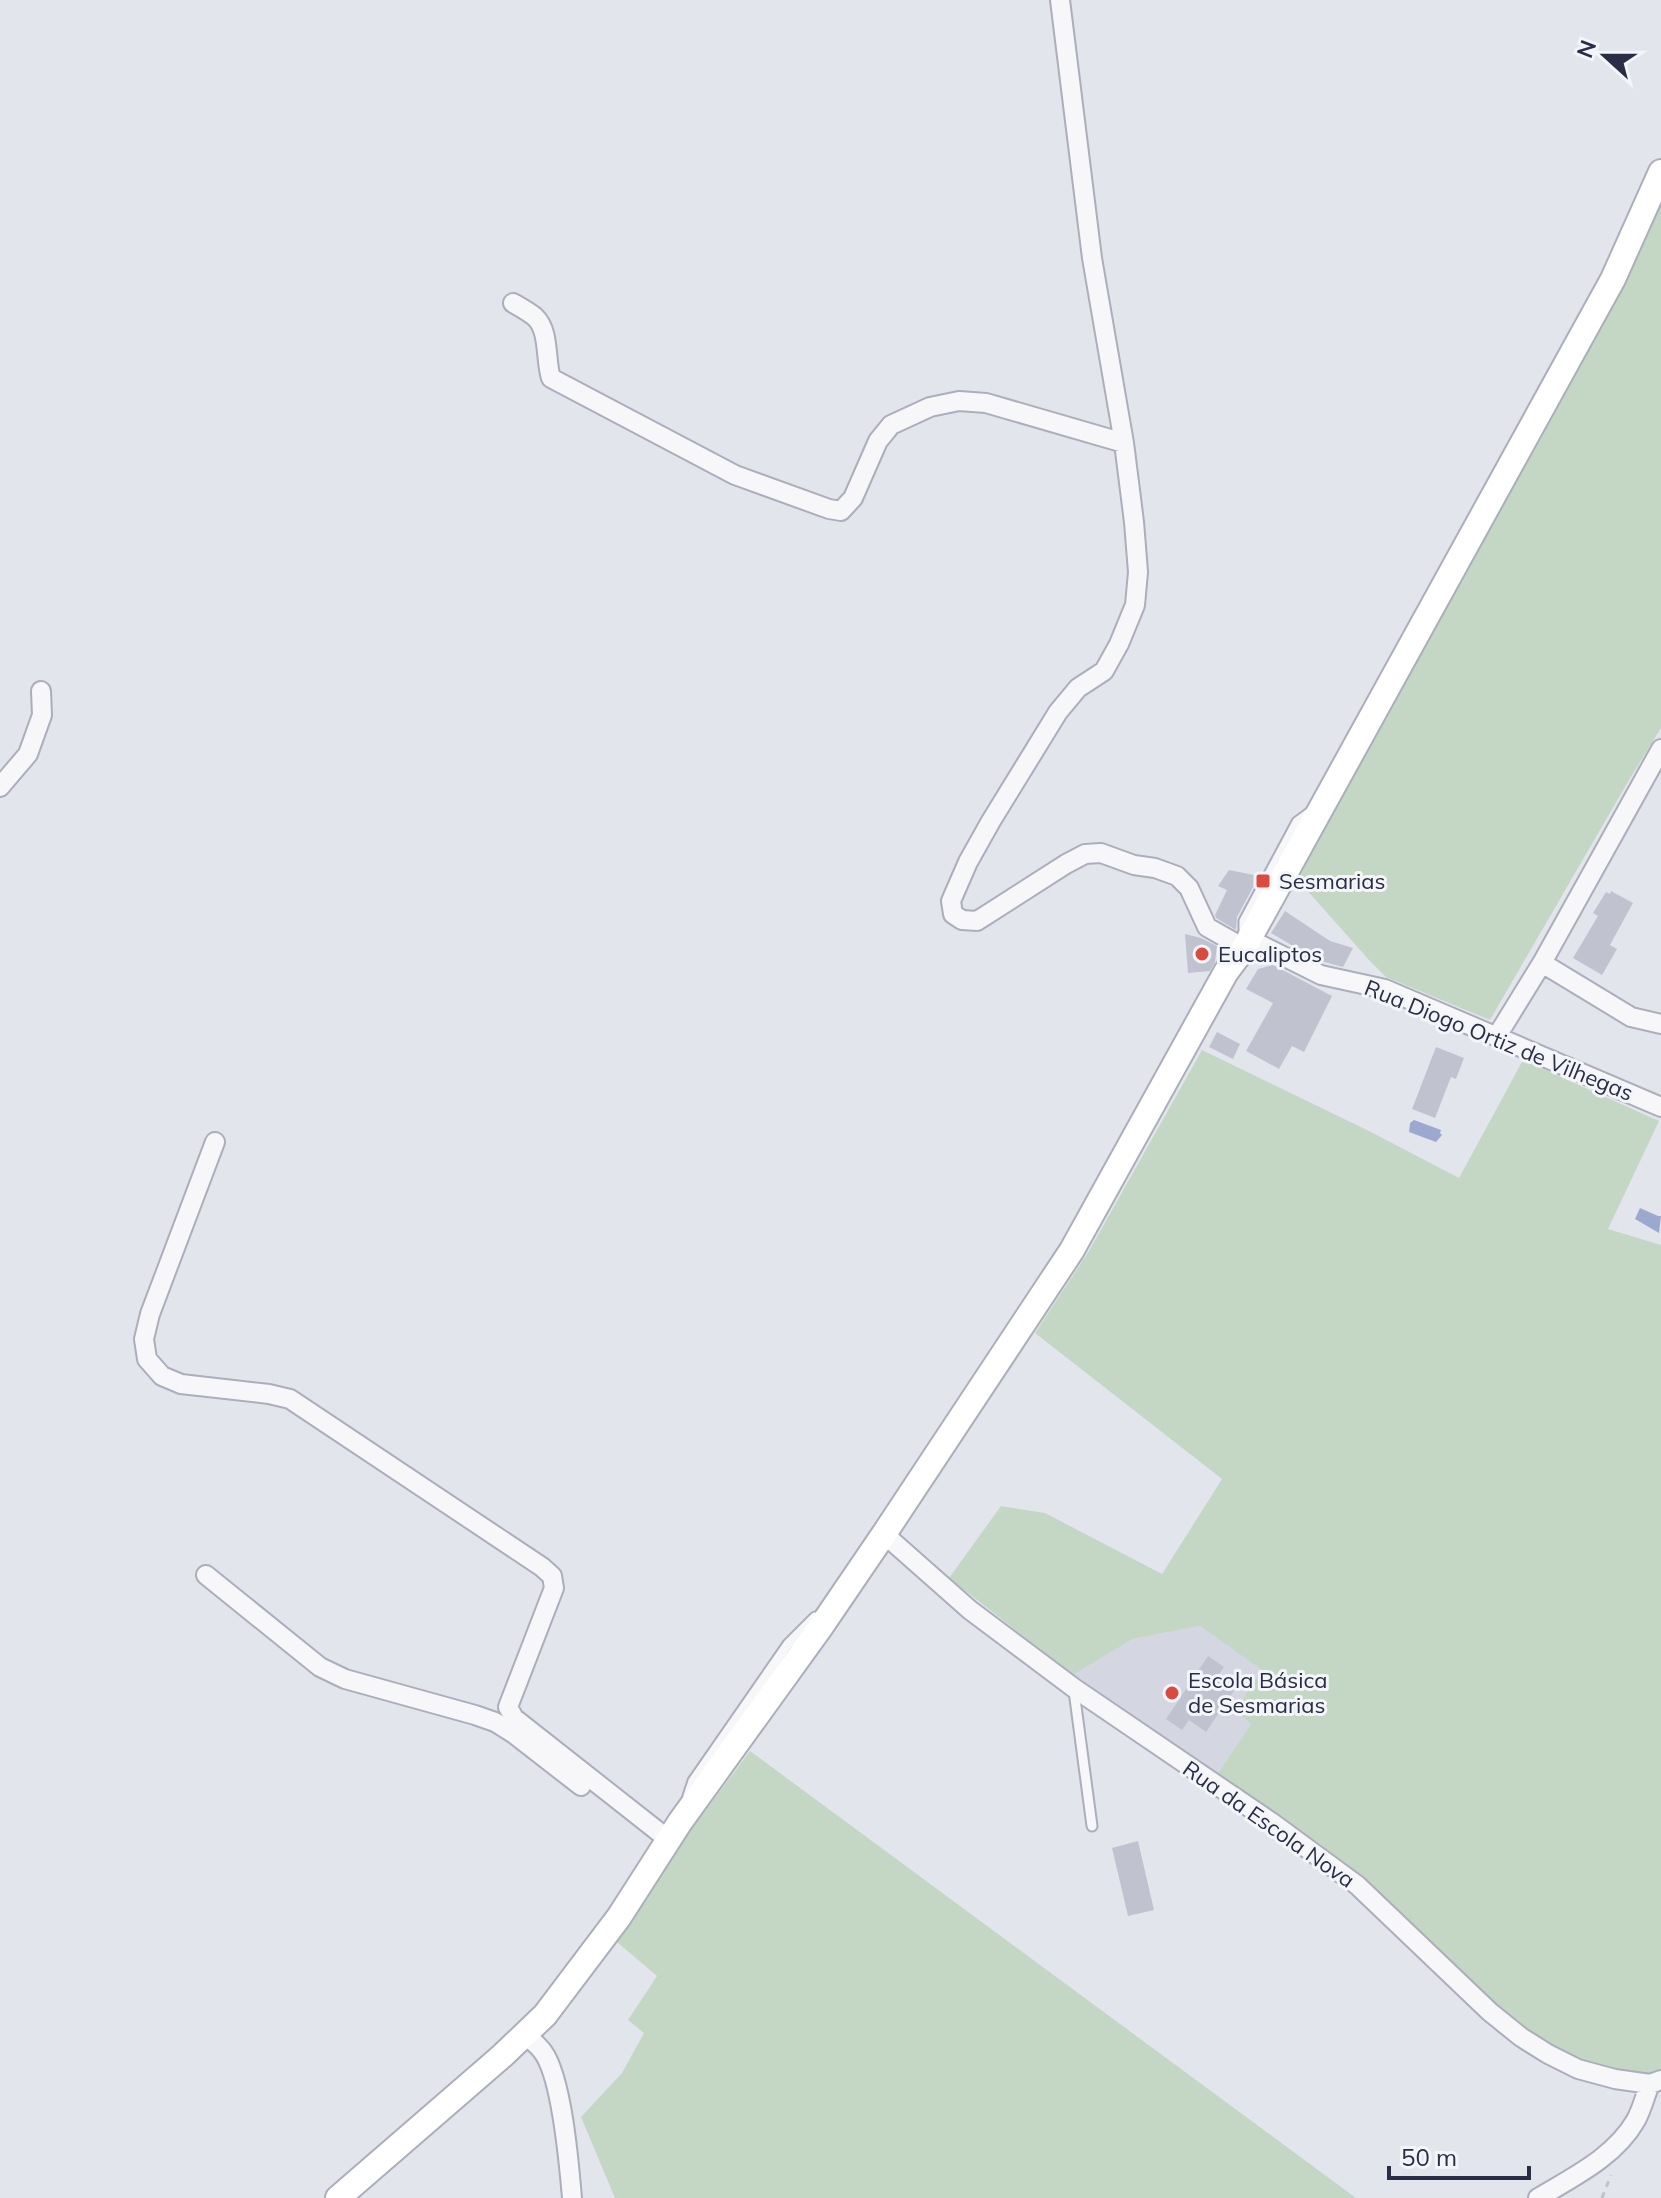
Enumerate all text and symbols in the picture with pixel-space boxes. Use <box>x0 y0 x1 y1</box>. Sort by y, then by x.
north arrow <box>1565 16 1645 96</box>
text: N <box>1570 36 1602 62</box>
place label: Sesmarias <box>1279 867 1385 895</box>
marker: Sesmarias <box>1254 872 1272 890</box>
place label: Eucaliptos <box>1218 940 1322 968</box>
marker: Eucaliptos <box>1193 945 1211 963</box>
street label: Rua Diogo Ortiz de Vilhegas <box>1361 973 1637 1107</box>
place label: Escola Básica de Sesmarias <box>1188 1666 1327 1719</box>
marker: Escola Básica de Sesmarias <box>1163 1684 1181 1702</box>
street label: Rua da Escola Nova <box>1178 1754 1360 1894</box>
scale bar <box>1389 2130 1529 2180</box>
text: 50 m <box>1401 2142 1457 2172</box>

